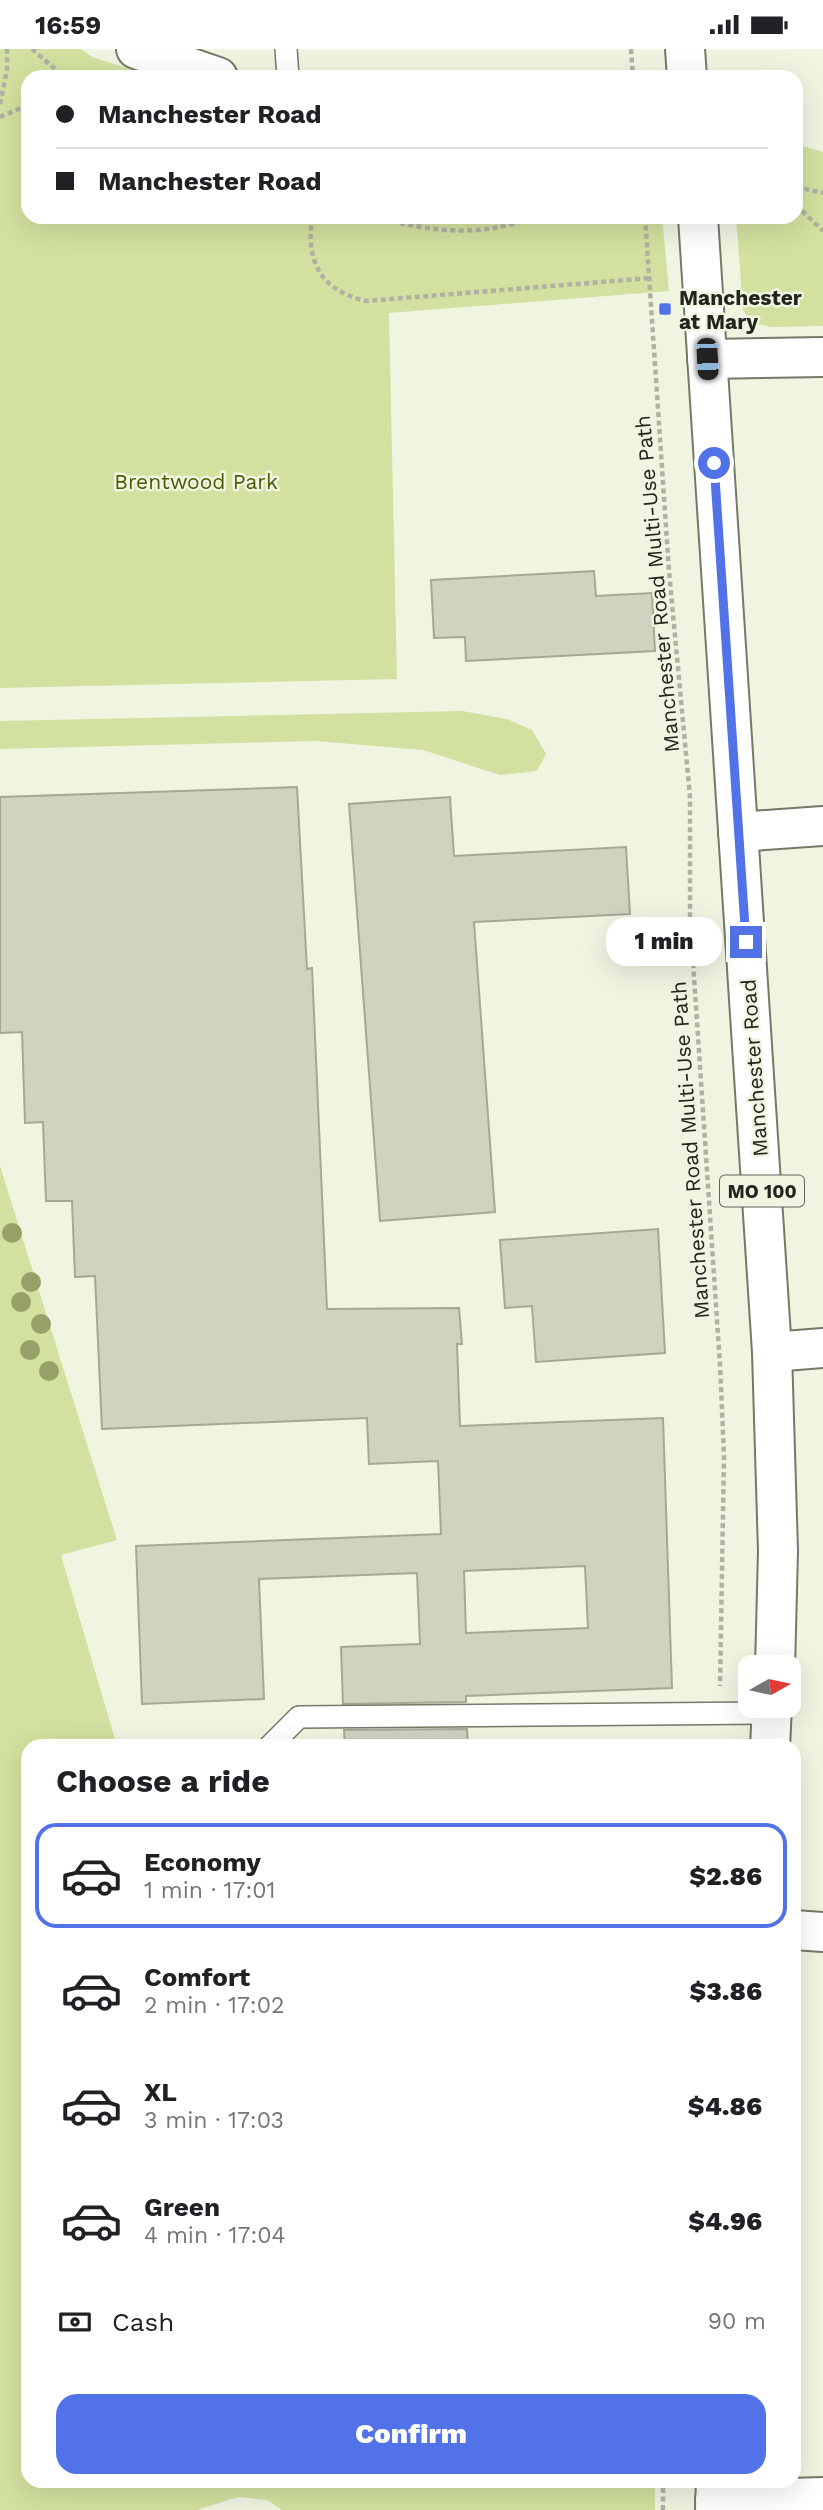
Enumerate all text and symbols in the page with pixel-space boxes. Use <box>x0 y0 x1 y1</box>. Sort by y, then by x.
text: 16:59 <box>35 10 101 40</box>
text: Manchester Road <box>98 99 322 129</box>
text: Manchester Road <box>98 166 322 196</box>
place label: Manchester at Mary <box>679 285 802 334</box>
marker: Manchester at Mary <box>657 301 673 317</box>
car <box>696 337 719 381</box>
street label: Manchester Road Multi-Use Path <box>630 414 684 754</box>
route start <box>698 447 730 479</box>
park label: Brentwood Park <box>114 469 278 494</box>
callout: 1 min <box>606 917 722 966</box>
route end <box>730 926 762 958</box>
text: 1 min <box>634 928 694 955</box>
street label: Manchester Road <box>735 978 773 1158</box>
street label: Manchester Road Multi-Use Path <box>666 980 714 1320</box>
road number: MO 100 <box>720 1175 804 1207</box>
north arrow <box>738 1655 802 1719</box>
map controls <box>738 1655 801 1718</box>
text: Choose a ride <box>56 1762 270 1800</box>
icon: car <box>60 1844 123 1907</box>
text: Economy <box>144 1847 261 1877</box>
text: $2.86 <box>689 1861 762 1891</box>
text: 1 min · 17:01 <box>144 1877 275 1904</box>
icon: car <box>60 1959 123 2022</box>
text: Comfort <box>144 1962 250 1992</box>
text: $3.86 <box>689 1976 762 2006</box>
text: 2 min · 17:02 <box>144 1992 284 2019</box>
icon: car <box>60 2074 123 2137</box>
text: XL <box>144 2077 177 2107</box>
text: $4.86 <box>688 2091 762 2121</box>
text: 3 min · 17:03 <box>144 2107 284 2134</box>
icon: car <box>60 2189 123 2252</box>
text: Green <box>144 2192 220 2222</box>
text: $4.96 <box>688 2206 762 2236</box>
text: 4 min · 17:04 <box>144 2222 286 2249</box>
icon: cash <box>56 2303 94 2341</box>
text: Cash <box>112 2307 174 2337</box>
text: 90 m <box>708 2308 766 2335</box>
button: Confirm <box>56 2394 766 2474</box>

